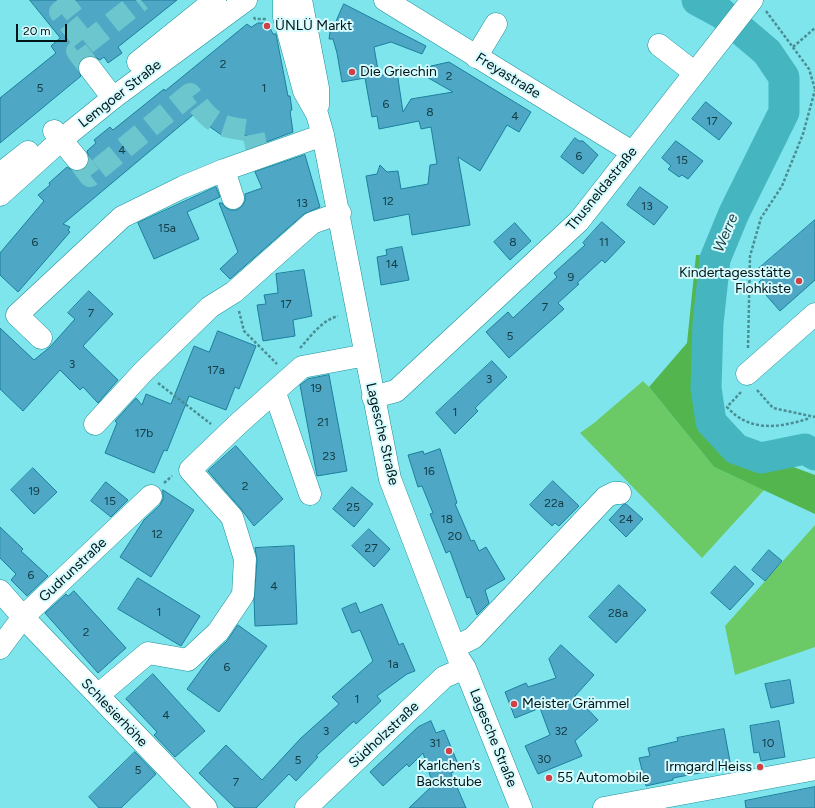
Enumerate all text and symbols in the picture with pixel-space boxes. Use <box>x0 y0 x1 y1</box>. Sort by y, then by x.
scale bar <box>18 16 69 42</box>
place label: ÜNLÜ Markt <box>275 18 352 34</box>
marker: ÜNLÜ Markt <box>262 21 272 31</box>
text: 20 m <box>23 24 51 38</box>
street label: Freyastraße <box>473 49 543 103</box>
street label: Lemgoer Straße <box>75 57 165 131</box>
house number: 2 <box>220 57 226 71</box>
place label: Die Griechin <box>360 64 437 80</box>
marker: Die Griechin <box>347 67 357 77</box>
house number: 2 <box>446 69 452 83</box>
house number: 5 <box>37 81 43 95</box>
house number: 1 <box>262 81 266 95</box>
house number: 6 <box>383 97 389 111</box>
house number: 8 <box>426 105 434 119</box>
house number: 4 <box>511 109 519 123</box>
house number: 17 <box>706 114 718 128</box>
house number: 4 <box>118 143 126 157</box>
street label: Thusneldastraße <box>563 144 641 234</box>
house number: 6 <box>576 149 582 163</box>
house number: 15 <box>676 153 688 167</box>
house number: 12 <box>382 194 394 208</box>
house number: 13 <box>296 196 308 210</box>
house number: 13 <box>641 199 653 213</box>
water label: Werre <box>710 211 742 255</box>
house number: 15a <box>158 221 176 235</box>
house number: 6 <box>32 235 38 249</box>
house number: 8 <box>509 235 517 249</box>
house number: 11 <box>599 235 609 249</box>
house number: 14 <box>386 257 398 271</box>
place label: Kindertagesstätte Flohkiste <box>679 265 791 298</box>
house number: 9 <box>568 270 574 284</box>
marker: Kindertagesstätte Flohkiste <box>794 276 804 286</box>
house number: 17 <box>280 297 292 311</box>
house number: 7 <box>542 300 548 314</box>
house number: 7 <box>88 306 94 320</box>
house number: 5 <box>507 329 513 343</box>
house number: 3 <box>69 357 75 371</box>
house number: 17a <box>207 363 225 377</box>
house number: 3 <box>486 372 492 386</box>
house number: 19 <box>310 381 322 395</box>
street label: Lagesche Straße <box>362 381 402 487</box>
house number: 1 <box>453 405 457 419</box>
house number: 21 <box>317 415 329 429</box>
house number: 17b <box>135 426 153 440</box>
house number: 23 <box>322 449 336 463</box>
house number: 16 <box>423 464 435 478</box>
house number: 2 <box>242 479 248 493</box>
house number: 19 <box>28 484 40 498</box>
house number: 15 <box>104 494 116 508</box>
house number: 22a <box>544 496 564 510</box>
house number: 25 <box>346 500 360 514</box>
house number: 18 <box>441 512 453 526</box>
house number: 24 <box>619 512 633 526</box>
house number: 12 <box>151 527 163 541</box>
house number: 20 <box>448 529 462 543</box>
street label: Gudrunstraße <box>36 534 110 606</box>
house number: 27 <box>364 541 378 555</box>
house number: 6 <box>28 568 34 582</box>
house number: 4 <box>270 579 278 593</box>
house number: 1 <box>157 605 161 619</box>
house number: 28a <box>608 606 628 620</box>
house number: 2 <box>83 625 89 639</box>
house number: 1a <box>387 657 399 671</box>
house number: 6 <box>224 660 230 674</box>
street label: Schlesierhöhe <box>77 675 151 751</box>
street label: Lagesche Straße <box>466 686 520 790</box>
house number: 1 <box>355 692 359 706</box>
place label: Meister Grämmel <box>522 696 629 712</box>
street label: Südholzstraße <box>345 698 423 772</box>
marker: Meister Grämmel <box>509 699 519 709</box>
house number: 4 <box>162 708 170 722</box>
house number: 3 <box>323 724 329 738</box>
house number: 32 <box>554 724 568 738</box>
house number: 31 <box>429 736 441 750</box>
house number: 10 <box>762 736 774 750</box>
marker: Karlchen’s Backstube <box>444 746 454 756</box>
house number: 30 <box>537 752 551 766</box>
house number: 5 <box>295 753 301 767</box>
place label: Karlchen’s Backstube <box>416 758 482 790</box>
place label: Irmgard Heiss <box>665 759 752 775</box>
marker: Irmgard Heiss <box>755 762 765 772</box>
house number: 5 <box>135 763 141 777</box>
place label: 55 Automobile <box>557 770 649 786</box>
marker: 55 Automobile <box>544 773 554 783</box>
house number: 7 <box>233 775 239 789</box>

